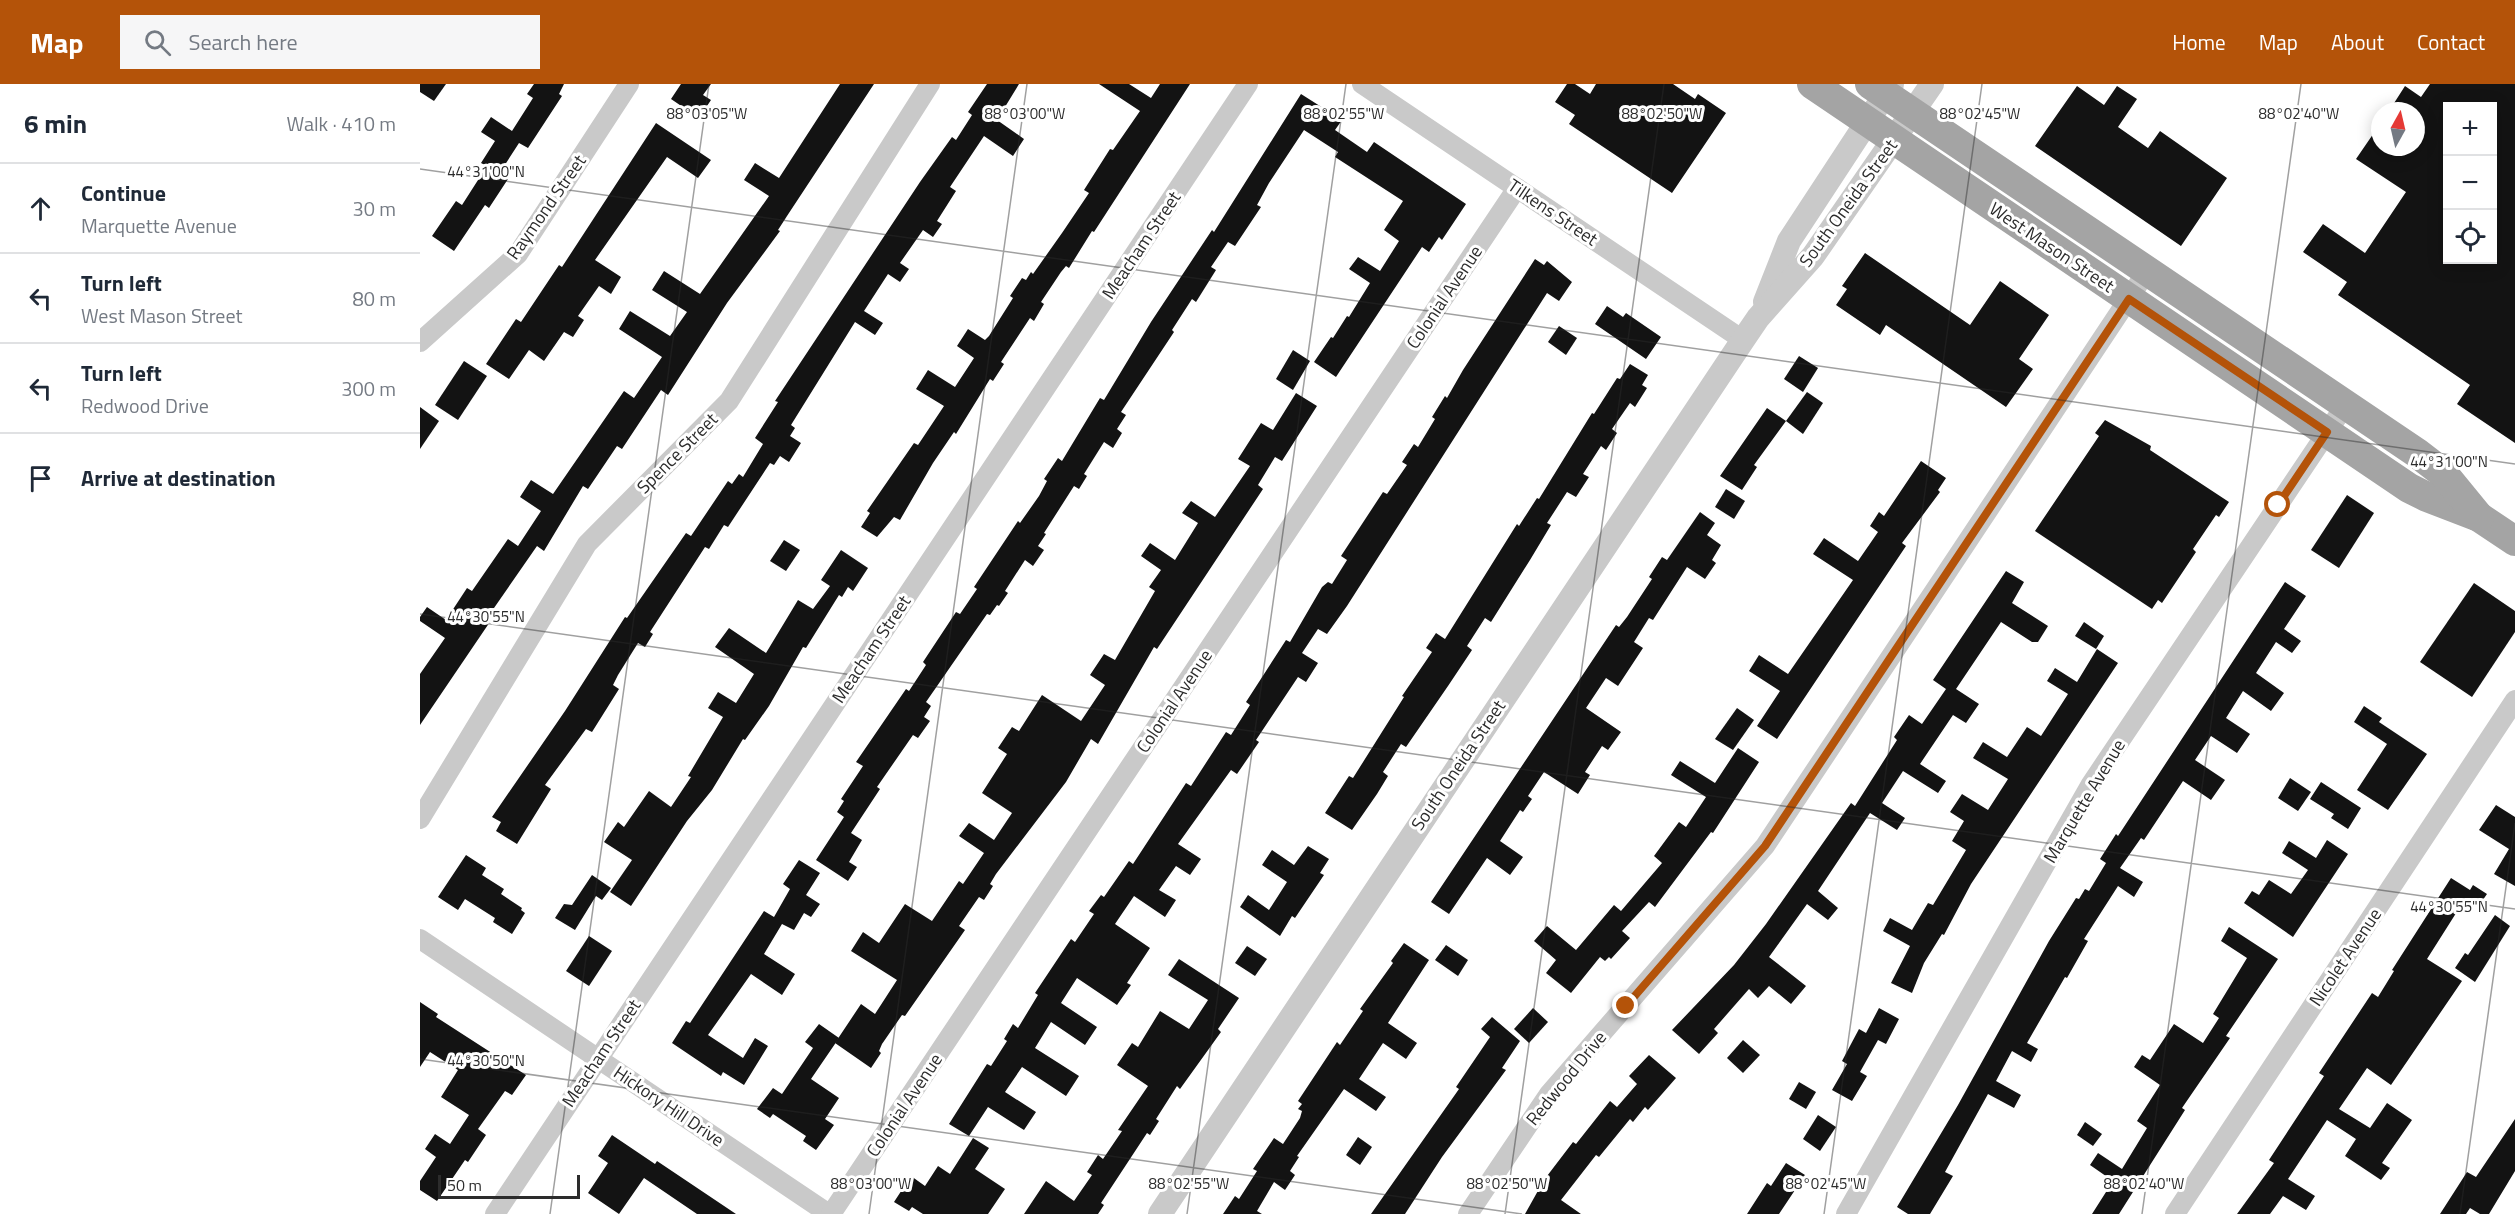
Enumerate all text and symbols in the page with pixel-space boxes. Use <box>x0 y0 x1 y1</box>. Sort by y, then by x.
search box <box>120 15 540 69</box>
text: Map <box>30 21 84 64</box>
text: Search here <box>189 25 298 59</box>
icon: search <box>141 26 174 59</box>
text: Home <box>2172 26 2226 58</box>
text: Map <box>2259 26 2298 58</box>
text: About <box>2331 26 2384 58</box>
text: Contact <box>2417 26 2485 58</box>
text: 88°03'05"W <box>667 102 747 125</box>
text: 88°03'00"W <box>985 102 1065 125</box>
text: 88°02'55"W <box>1304 102 1384 125</box>
text: 88°02'50"W <box>1622 102 1702 125</box>
text: 88°02'45"W <box>1940 102 2020 125</box>
text: 88°02'40"W <box>2259 102 2339 125</box>
north arrow <box>2371 102 2425 156</box>
map controls <box>2443 102 2497 264</box>
button: + <box>2443 102 2497 156</box>
text: 6 min <box>24 104 87 143</box>
text: Walk · 410 m <box>287 108 396 139</box>
street label: South Oneida Street <box>1792 133 1904 273</box>
street label: Raymond Street <box>500 148 593 265</box>
button: − <box>2443 156 2497 210</box>
text: 44°31'00"N <box>447 160 525 183</box>
street label: Tilkens Street <box>1503 172 1604 252</box>
text: Continue <box>81 176 166 210</box>
street label: Meacham Street <box>1095 185 1188 304</box>
icon: ahead <box>24 192 57 225</box>
text: 30 m <box>352 193 396 224</box>
street label: West Mason Street <box>1984 195 2120 299</box>
text: Marquette Avenue <box>81 210 237 241</box>
button: locate <box>2443 210 2497 264</box>
street label: Colonial Avenue <box>1399 240 1489 354</box>
text: Turn left <box>81 266 162 300</box>
icon: left <box>24 282 57 315</box>
text: 80 m <box>352 283 396 314</box>
text: West Mason Street <box>81 300 243 331</box>
text: Turn left <box>81 356 162 390</box>
icon: left <box>24 372 57 405</box>
text: 300 m <box>341 373 396 404</box>
text: Redwood Drive <box>81 390 209 421</box>
street label: Spence Street <box>630 406 724 500</box>
text: 44°31'00"N <box>2410 450 2488 473</box>
text: Arrive at destination <box>81 461 276 495</box>
icon: arrive <box>24 462 57 495</box>
route start <box>2264 491 2290 517</box>
street label: Meacham Street <box>825 589 918 708</box>
text: 44°30'55"N <box>447 605 525 628</box>
street label: Colonial Avenue <box>1129 644 1219 758</box>
street label: South Oneida Street <box>1404 694 1512 836</box>
street label: Marquette Avenue <box>2036 734 2132 868</box>
text: 44°30'55"N <box>2410 895 2488 918</box>
street label: Nicolet Avenue <box>2302 903 2388 1011</box>
route end <box>1612 992 1638 1018</box>
street label: Meacham Street <box>555 993 648 1112</box>
street label: Redwood Drive <box>1519 1025 1613 1131</box>
street label: Colonial Avenue <box>859 1048 949 1162</box>
text: 44°30'50"N <box>447 1049 525 1072</box>
street label: Hickory Hill Drive <box>608 1059 730 1153</box>
scale bar <box>438 1172 580 1200</box>
text: 88°03'00"W <box>831 1172 911 1195</box>
text: 88°02'55"W <box>1149 1172 1229 1195</box>
text: 88°02'50"W <box>1467 1172 1547 1195</box>
text: 88°02'45"W <box>1786 1172 1866 1195</box>
text: 88°02'40"W <box>2104 1172 2184 1195</box>
text: 50 m <box>447 1173 482 1197</box>

